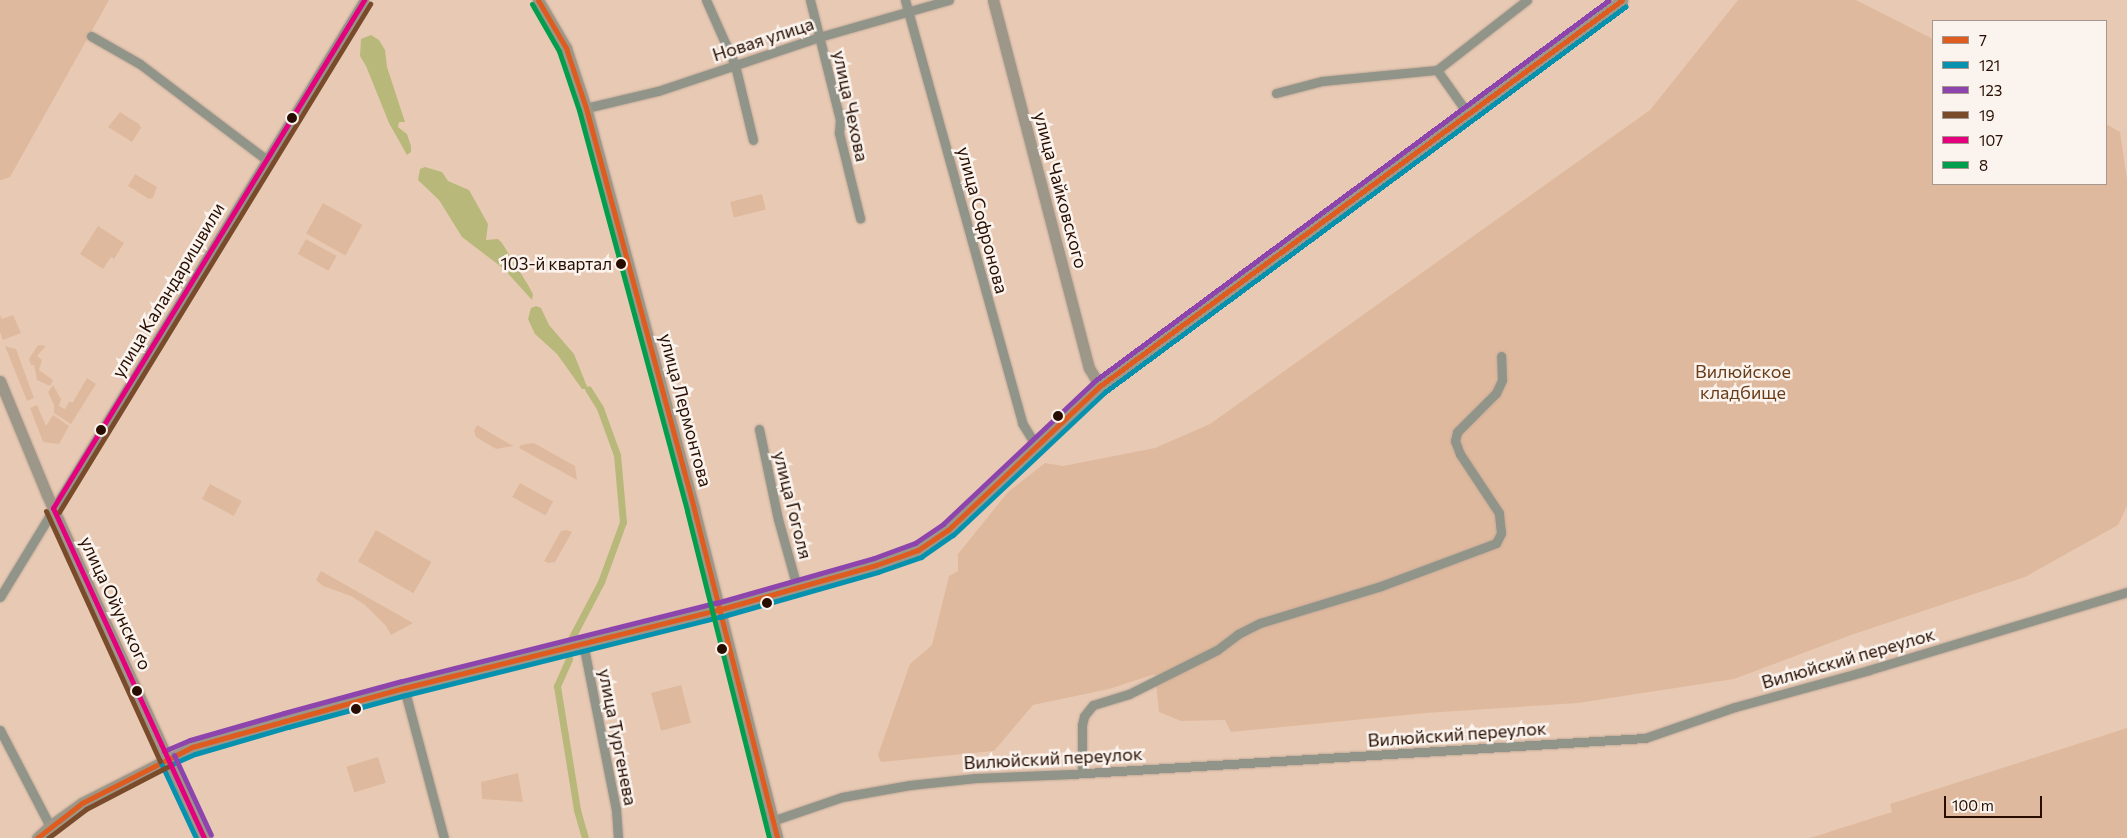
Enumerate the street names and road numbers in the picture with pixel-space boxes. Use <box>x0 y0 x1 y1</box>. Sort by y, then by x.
street label: Новая улица <box>710 12 816 66</box>
street label: улица Чехова <box>829 48 873 164</box>
street label: улица Чайковского <box>1030 109 1092 271</box>
street label: улица Софронова <box>953 144 1013 296</box>
street label: улица Каландаришвили <box>107 199 229 381</box>
street label: улица Лермонтова <box>655 331 717 489</box>
street label: улица Гоголя <box>769 449 817 561</box>
street label: улица Ойунского <box>76 533 156 673</box>
street label: Вилюйский переулок <box>1759 623 1937 693</box>
street label: улица Тургенева <box>594 667 642 807</box>
street label: Вилюйский переулок <box>1367 717 1547 751</box>
street label: Вилюйский переулок <box>963 743 1143 773</box>

